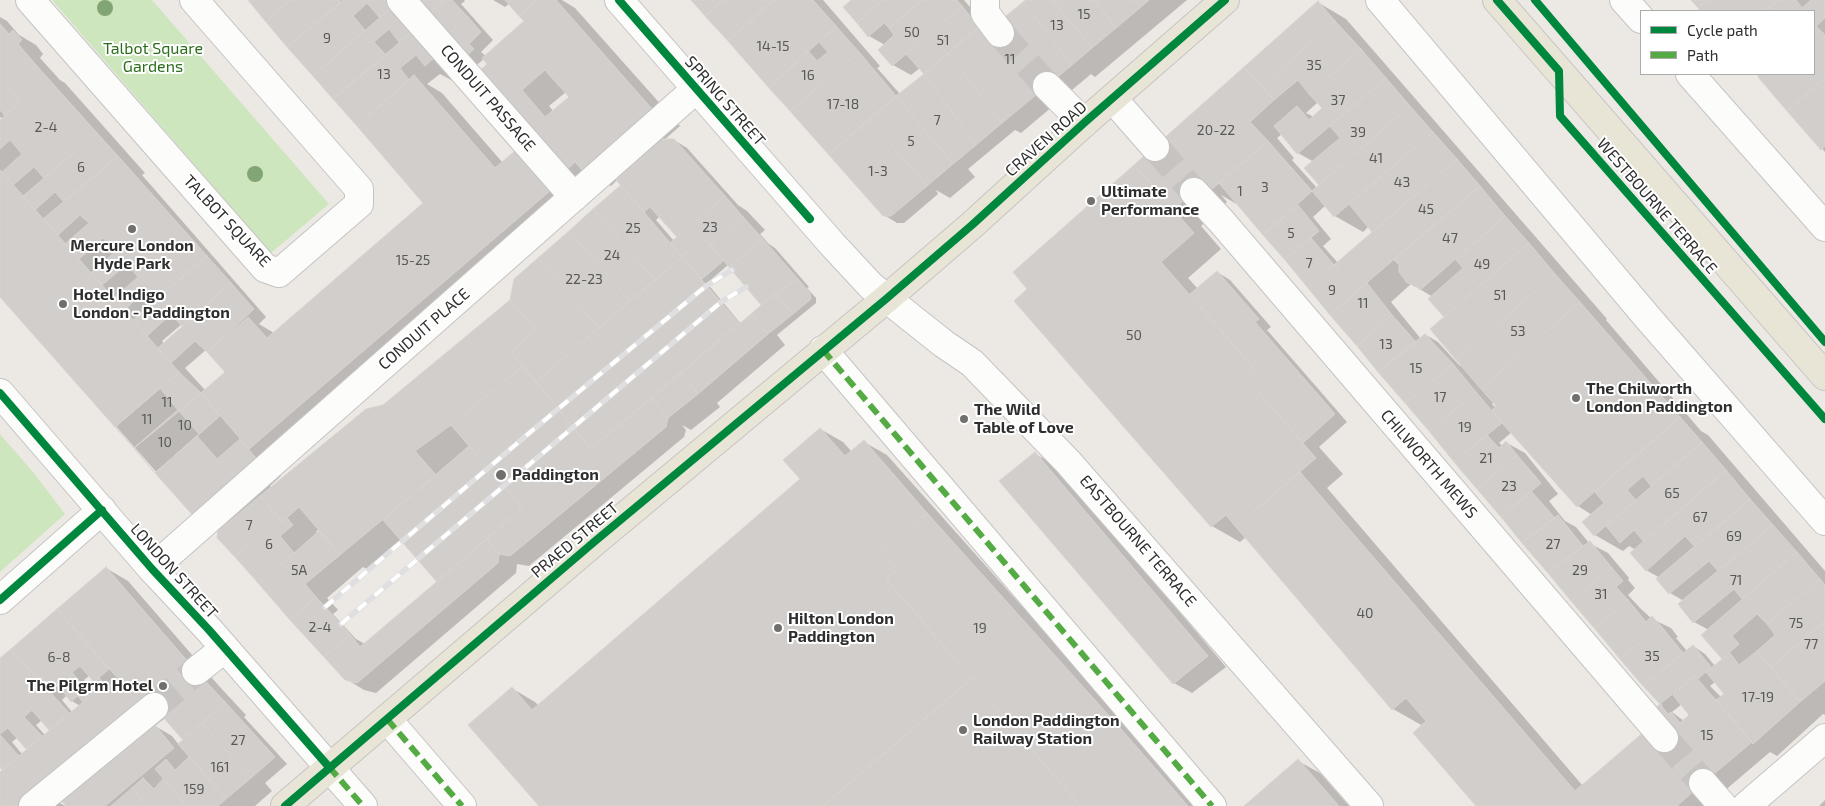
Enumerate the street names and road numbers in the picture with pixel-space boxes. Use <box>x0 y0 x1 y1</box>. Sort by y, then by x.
street label: CONDUIT PASSAGE <box>436 41 540 155</box>
street label: SPRING STREET <box>681 52 769 150</box>
street label: CRAVEN ROAD <box>1001 97 1091 181</box>
street label: WESTBOURNE TERRACE <box>1593 134 1721 278</box>
street label: TALBOT SQUARE <box>179 171 275 271</box>
street label: CONDUIT PLACE <box>374 284 474 374</box>
street label: CHILWORTH MEWS <box>1377 406 1481 522</box>
street label: EASTBOURNE TERRACE <box>1076 471 1200 611</box>
street label: PRAED STREET <box>528 498 622 582</box>
street label: LONDON STREET <box>126 519 222 623</box>

